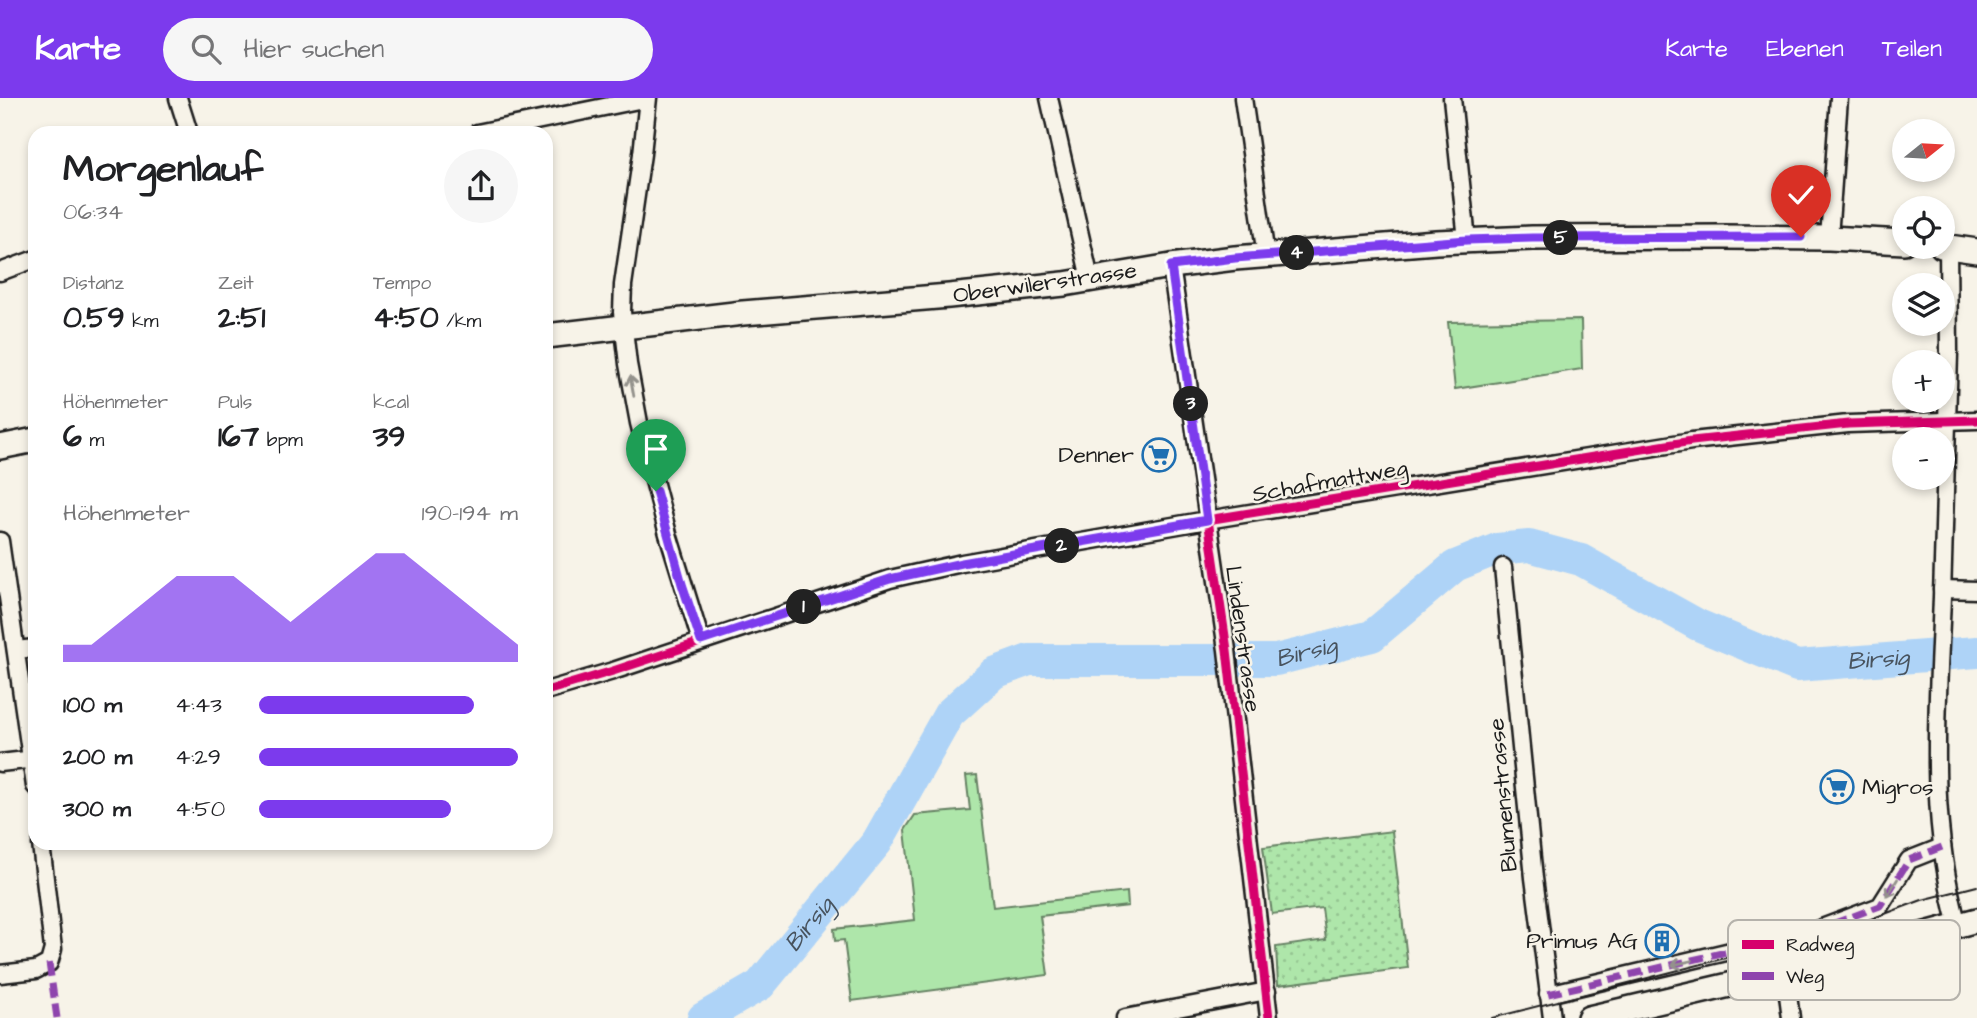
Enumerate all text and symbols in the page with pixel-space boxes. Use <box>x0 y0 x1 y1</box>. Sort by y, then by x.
search box <box>163 18 653 81</box>
text: Karte <box>35 26 121 72</box>
icon: search <box>187 30 225 68</box>
text: Hier suchen <box>243 31 384 67</box>
text: Karte <box>1665 32 1728 66</box>
text: Ebenen <box>1766 32 1844 66</box>
text: Teilen <box>1882 32 1942 66</box>
north arrow <box>1892 119 1955 182</box>
map controls <box>1892 119 1955 490</box>
text: Morgenlauf <box>63 144 263 196</box>
button: share <box>444 149 518 223</box>
pin <box>1771 165 1831 237</box>
icon: check <box>1782 176 1820 214</box>
text: 06:34 <box>63 196 123 228</box>
button: locate <box>1892 196 1955 259</box>
pin: 5 <box>1544 220 1578 256</box>
text: 5 <box>1554 224 1567 251</box>
pin: 4 <box>1280 236 1314 270</box>
text: 4 <box>1290 239 1303 266</box>
street label: Oberwilerstrasse <box>951 254 1139 312</box>
text: Distanz <box>63 270 124 297</box>
text: Zeit <box>218 270 254 297</box>
text: Tempo <box>373 270 431 297</box>
button: layers <box>1892 273 1955 336</box>
text: 0.59 <box>63 297 124 339</box>
text: 2:51 <box>218 297 265 339</box>
text: 4:50 <box>373 297 439 339</box>
text: km <box>124 308 159 335</box>
text: /km <box>439 308 481 335</box>
button: + <box>1892 350 1955 413</box>
one-way arrow <box>625 375 638 398</box>
pin: 3 <box>1174 386 1208 422</box>
text: Höhenmeter <box>63 389 168 416</box>
text: Puls <box>218 389 252 416</box>
text: kcal <box>373 389 409 416</box>
text: 3 <box>1186 390 1195 417</box>
text: 6 <box>63 416 82 458</box>
text: 167 <box>218 416 259 458</box>
text: 39 <box>373 416 405 458</box>
pin <box>626 419 686 491</box>
text: m <box>82 427 104 454</box>
text: bpm <box>259 427 303 454</box>
button: − <box>1892 427 1955 490</box>
icon: arrive <box>637 430 675 468</box>
supermarket icon: Denner <box>1140 436 1178 474</box>
place label: Denner <box>1059 439 1134 471</box>
street label: Schafmattweg <box>1250 452 1410 511</box>
text: Höhenmeter <box>63 497 190 529</box>
text: 190–194 m <box>422 497 518 529</box>
pin: 2 <box>1044 528 1080 564</box>
text: 2 <box>1056 532 1067 559</box>
street label: Lindenstrasse <box>1217 564 1269 714</box>
pin: 1 <box>786 589 822 624</box>
text: 1 <box>802 593 805 620</box>
water label: Birsig <box>1272 628 1342 676</box>
water label: Birsig <box>1846 640 1912 679</box>
text: 100 m <box>63 689 122 721</box>
text: 4:43 <box>175 689 222 721</box>
street label: Blumenstrasse <box>1480 717 1526 873</box>
text: 200 m <box>63 741 132 773</box>
text: 4:29 <box>175 741 221 773</box>
supermarket icon: Migros <box>1818 768 1856 806</box>
place label: Migros <box>1862 771 1934 804</box>
text: 300 m <box>63 793 131 825</box>
text: 4:50 <box>175 793 225 825</box>
one-way arrow <box>1884 878 1899 897</box>
water label: Birsig <box>777 889 844 959</box>
legend <box>1728 920 1960 1000</box>
building icon: Primus AG <box>1643 922 1681 960</box>
place label: Primus AG <box>1526 925 1638 957</box>
text: Radweg <box>1786 932 1855 960</box>
one-way arrow <box>1671 956 1694 970</box>
text: Weg <box>1786 964 1824 992</box>

